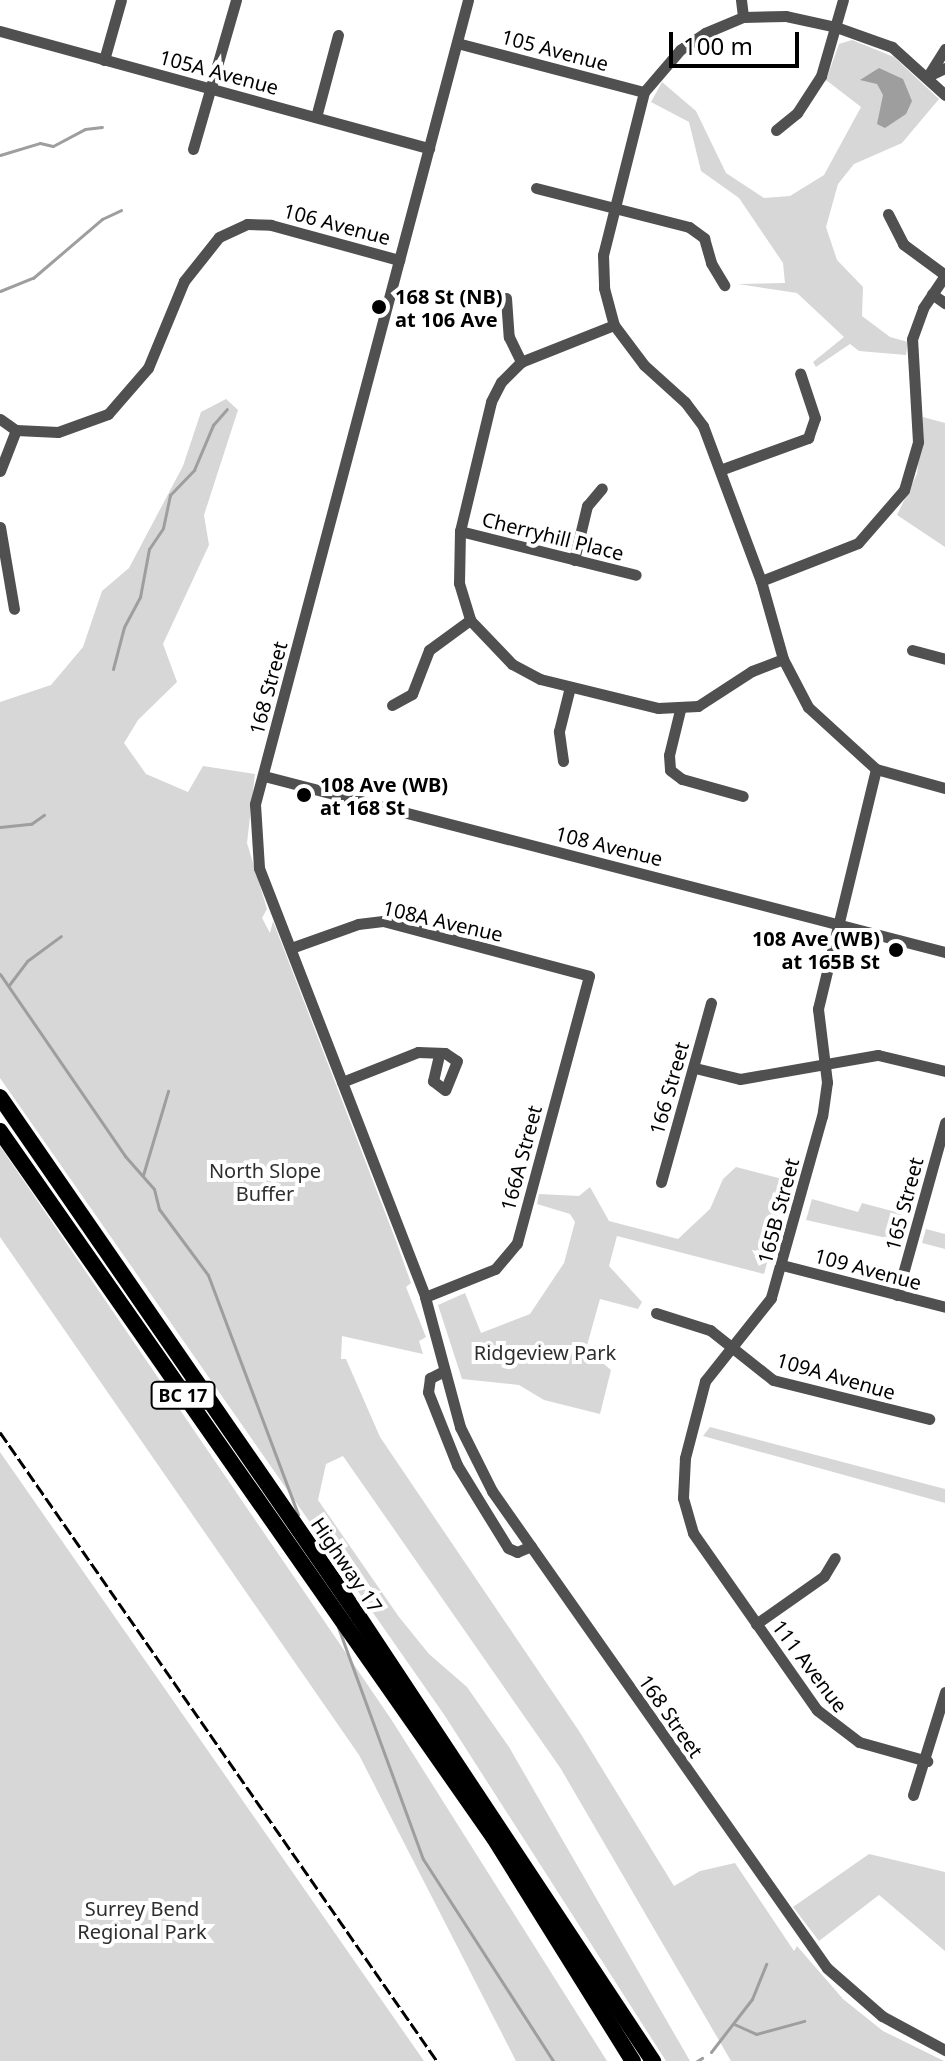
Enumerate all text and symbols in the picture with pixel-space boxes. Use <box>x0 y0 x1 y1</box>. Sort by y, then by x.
scale bar <box>673 16 803 66</box>
street label: 105 Avenue <box>499 24 611 76</box>
text: 100 m <box>683 29 753 62</box>
street label: 105A Avenue <box>157 45 281 99</box>
street label: 106 Avenue <box>281 198 393 250</box>
place label: 168 St (NB) at 106 Ave <box>395 284 503 331</box>
marker: 168 St (NB) at 106 Ave <box>370 298 388 316</box>
street label: Cherryhill Place <box>480 507 626 565</box>
street label: 168 Street <box>244 639 292 737</box>
place label: 108 Ave (WB) at 168 St <box>320 772 448 819</box>
marker: 108 Ave (WB) at 168 St <box>295 786 313 804</box>
street label: 108 Avenue <box>553 821 665 871</box>
street label: 108A Avenue <box>381 896 505 946</box>
place label: 108 Ave (WB) at 165B St <box>752 926 880 973</box>
marker: 108 Ave (WB) at 165B St <box>887 941 905 959</box>
street label: 166 Street <box>644 1039 694 1137</box>
street label: 166A Street <box>495 1103 547 1213</box>
street label: 165 Street <box>880 1155 928 1253</box>
street label: 165B Street <box>752 1156 804 1266</box>
park label: North Slope Buffer <box>209 1158 321 1205</box>
street label: 109 Avenue <box>812 1243 924 1295</box>
park label: Ridgeview Park <box>474 1340 616 1364</box>
street label: 109A Avenue <box>774 1348 898 1404</box>
road number: BC 17 <box>149 1381 217 1409</box>
street label: Highway 17 <box>306 1513 388 1617</box>
street label: 111 Avenue <box>767 1615 853 1717</box>
street label: 168 Street <box>634 1670 708 1762</box>
park label: Surrey Bend Regional Park <box>77 1897 207 1944</box>

